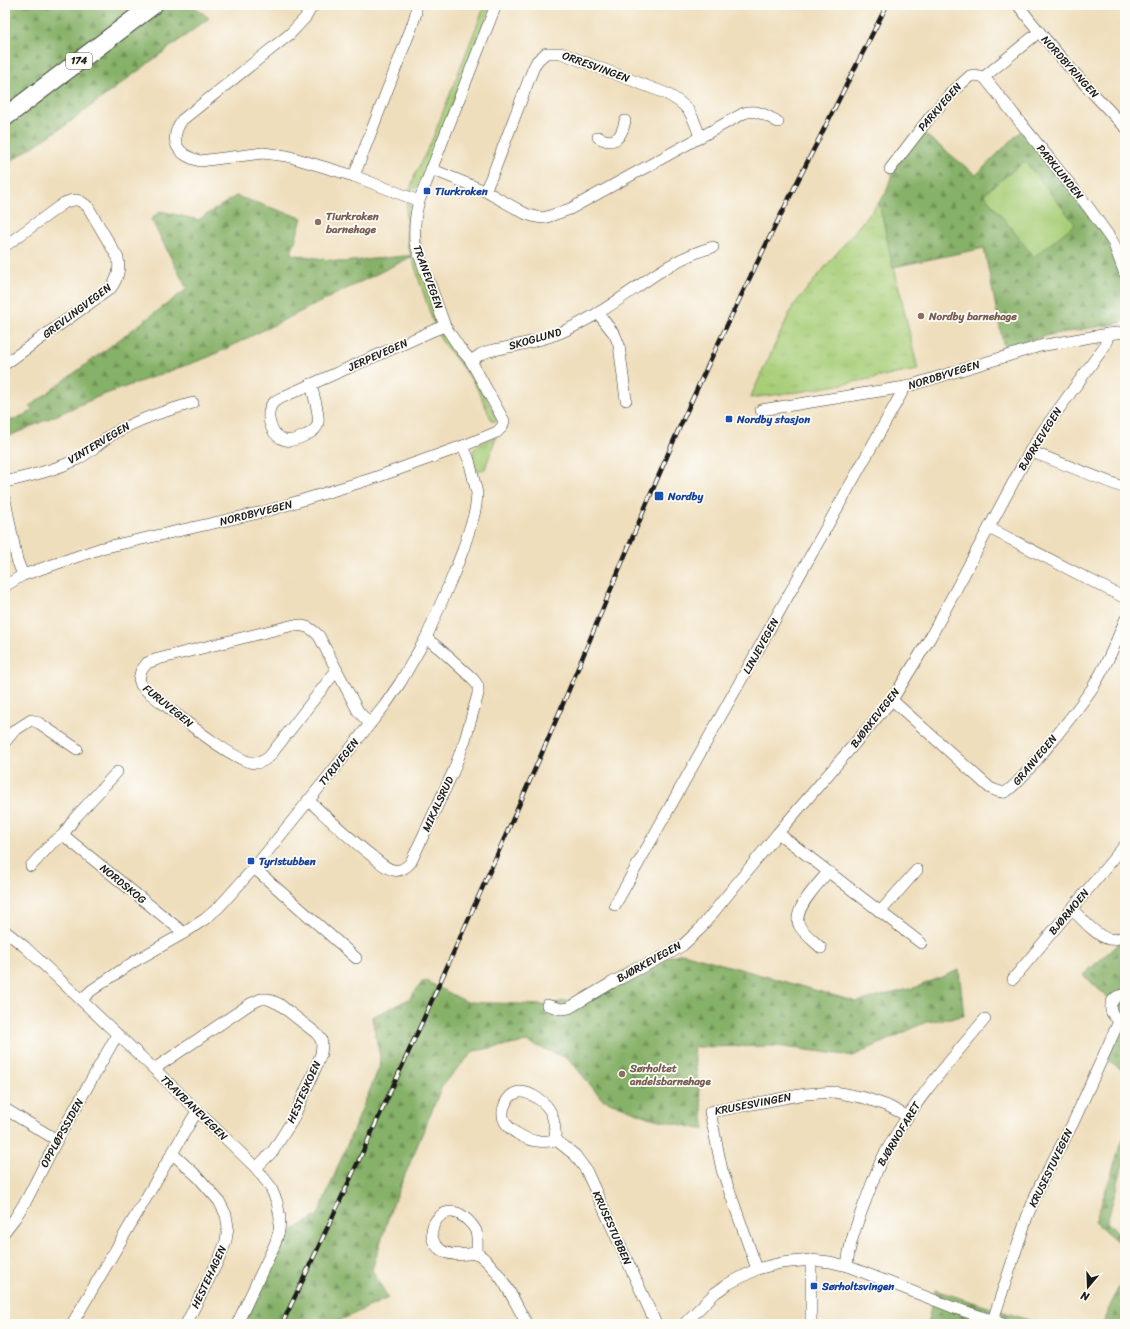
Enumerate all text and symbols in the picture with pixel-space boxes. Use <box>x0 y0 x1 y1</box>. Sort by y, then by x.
street label: NORDBYRINGEN <box>1036 31 1104 103</box>
street label: ORRESVINGEN <box>560 46 633 88</box>
road number: 174 <box>66 53 92 69</box>
street label: PARKVEGEN <box>913 78 967 136</box>
street label: PARKLUNDEN <box>1032 140 1089 204</box>
place label: Tiurkroken <box>435 182 488 201</box>
marker: Tiurkroken <box>422 186 432 196</box>
place label: Tiurkroken barnehage <box>325 207 379 239</box>
marker: Tiurkroken barnehage <box>313 217 323 227</box>
street label: TRANEVEGEN <box>408 242 449 312</box>
street label: GREVLINGVEGEN <box>38 278 116 343</box>
place label: Nordby barnehage <box>928 307 1017 326</box>
marker: Nordby barnehage <box>916 311 926 321</box>
street label: SKOGLUND <box>506 322 564 356</box>
street label: JERPEVEGEN <box>344 333 411 377</box>
street label: NORDBYVEGEN <box>906 355 983 395</box>
street label: BJØRKEVEGEN <box>1013 403 1067 474</box>
place label: Nordby stasjon <box>736 410 810 429</box>
marker: Nordby stasjon <box>724 414 734 424</box>
street label: VINTERVEGEN <box>64 417 134 469</box>
place label: Nordby <box>667 487 703 506</box>
marker: Nordby <box>653 490 665 502</box>
street label: NORDBYVEGEN <box>218 495 295 531</box>
street label: LINJEVEGEN <box>738 614 784 678</box>
street label: FURUVEGEN <box>139 680 198 733</box>
street label: BJØRKEVEGEN <box>845 684 905 752</box>
street label: GRANVEGEN <box>1008 730 1062 790</box>
street label: TYRIVEGEN <box>314 734 364 790</box>
street label: MIKALSRUD <box>417 773 459 835</box>
place label: Tyristubben <box>259 852 316 871</box>
marker: Tyristubben <box>246 856 256 866</box>
street label: NORDSKOG <box>95 859 151 909</box>
street label: BJØRMOEN <box>1044 884 1094 939</box>
street label: BJØRKEVEGEN <box>613 936 685 988</box>
street label: HESTESKOEN <box>282 1057 326 1126</box>
place label: Sørholtet andelsbarnehage <box>629 1059 711 1091</box>
marker: Sørholtet andelsbarnehage <box>617 1069 627 1079</box>
street label: TRAVBANEVEGEN <box>156 1071 232 1146</box>
street label: KRUSESVINGEN <box>713 1087 793 1121</box>
street label: OPPLØPSSIDEN <box>35 1095 89 1171</box>
street label: BJØRNOFARET <box>872 1097 926 1170</box>
street label: KRUSESTUVEGEN <box>1024 1125 1078 1211</box>
street label: KRUSESTUBBEN <box>587 1188 637 1268</box>
street label: HESTEHAGEN <box>186 1242 232 1312</box>
north arrow <box>1068 1267 1108 1307</box>
place label: Sørholtsvingen <box>821 1277 894 1296</box>
marker: Sørholtsvingen <box>809 1281 819 1291</box>
text: N <box>1078 1286 1093 1307</box>

